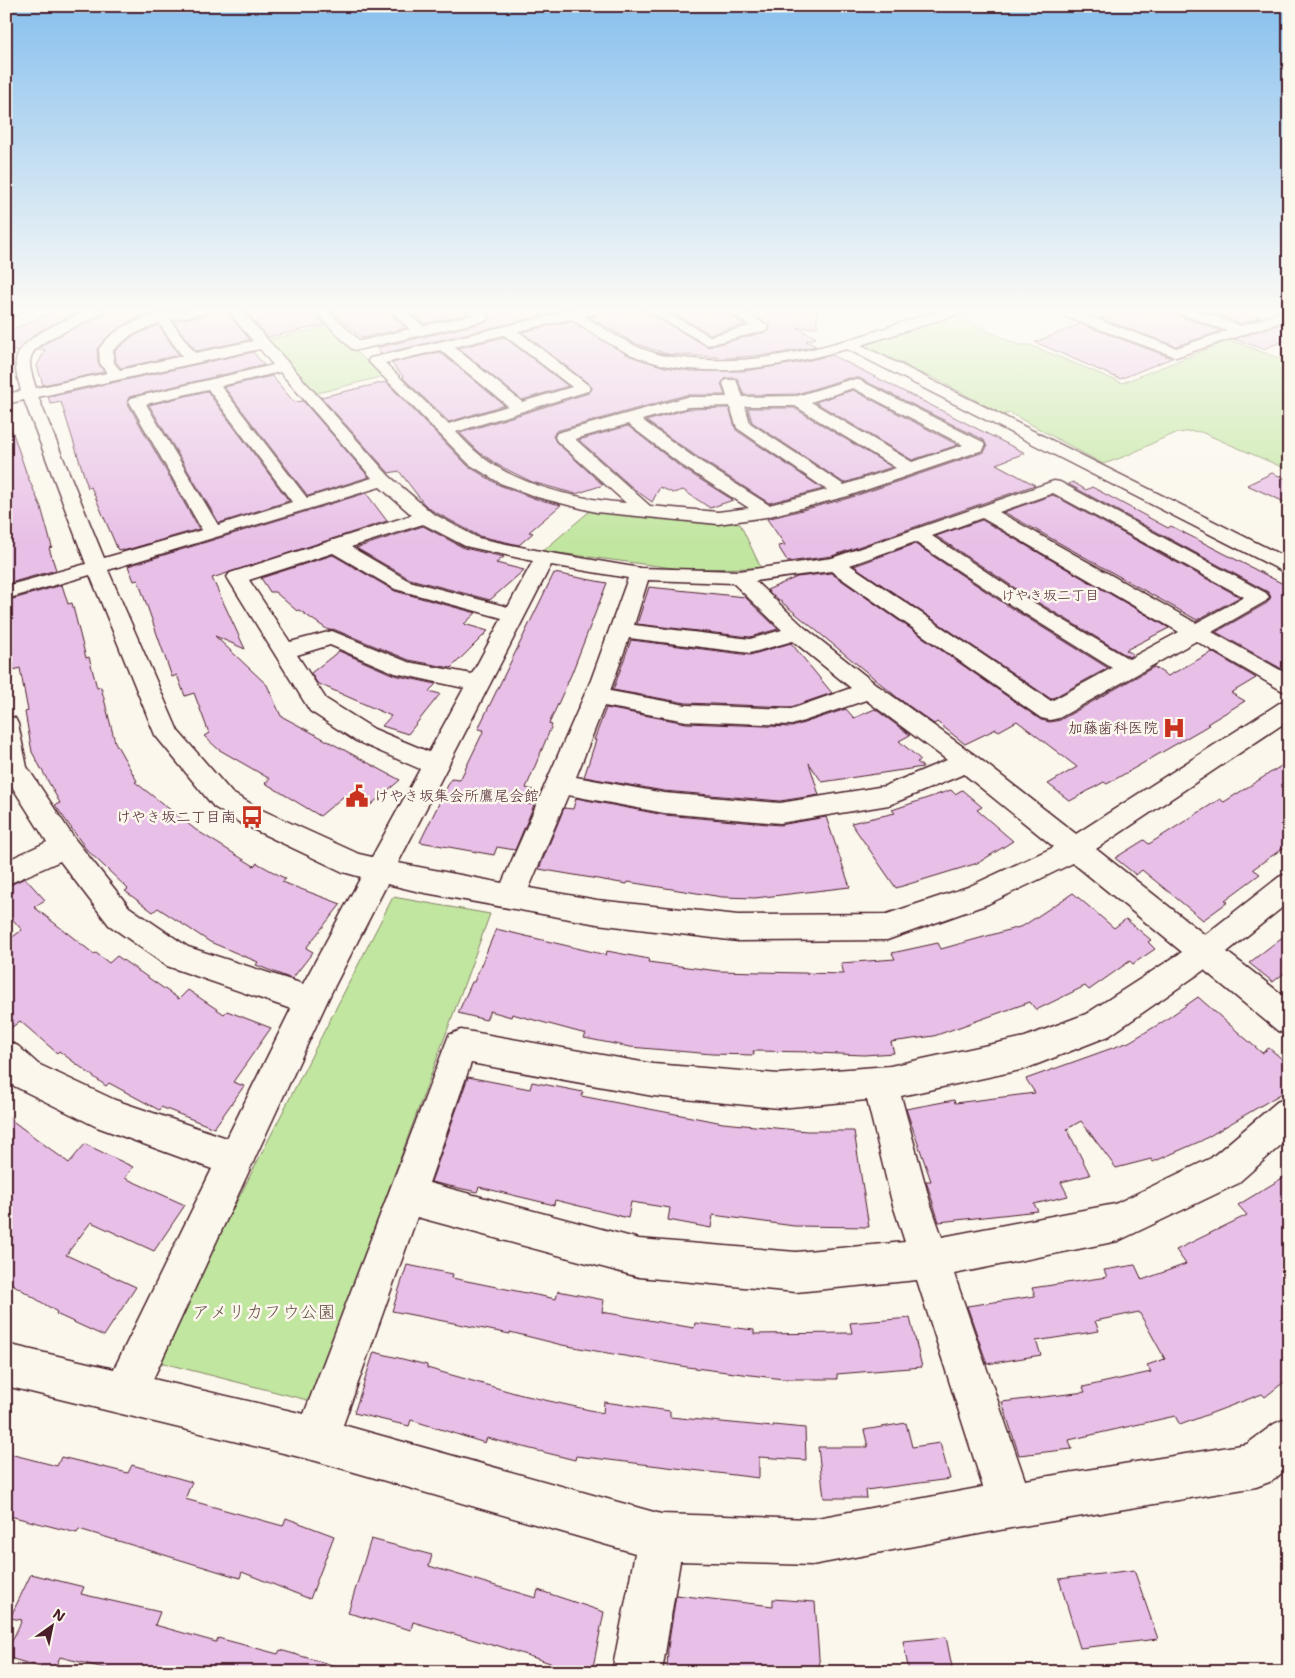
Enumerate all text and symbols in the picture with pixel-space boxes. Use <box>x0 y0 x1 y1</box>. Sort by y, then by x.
district label: けやき坂二丁目 <box>1001 586 1099 604</box>
hospital icon: 加藤歯科医院 <box>1161 715 1187 741</box>
place label: 加藤歯科医院 <box>1068 718 1158 738</box>
public building icon: けやき坂集会所鷹尾会館 <box>344 783 370 809</box>
place label: けやき坂集会所鷹尾会館 <box>374 786 539 806</box>
bus stop icon: けやき坂二丁目南 <box>239 804 265 830</box>
place label: けやき坂二丁目南 <box>116 807 236 827</box>
park label: アメリカフウ公園 <box>192 1300 336 1324</box>
north arrow <box>28 1600 78 1650</box>
text: N <box>50 1605 69 1626</box>

